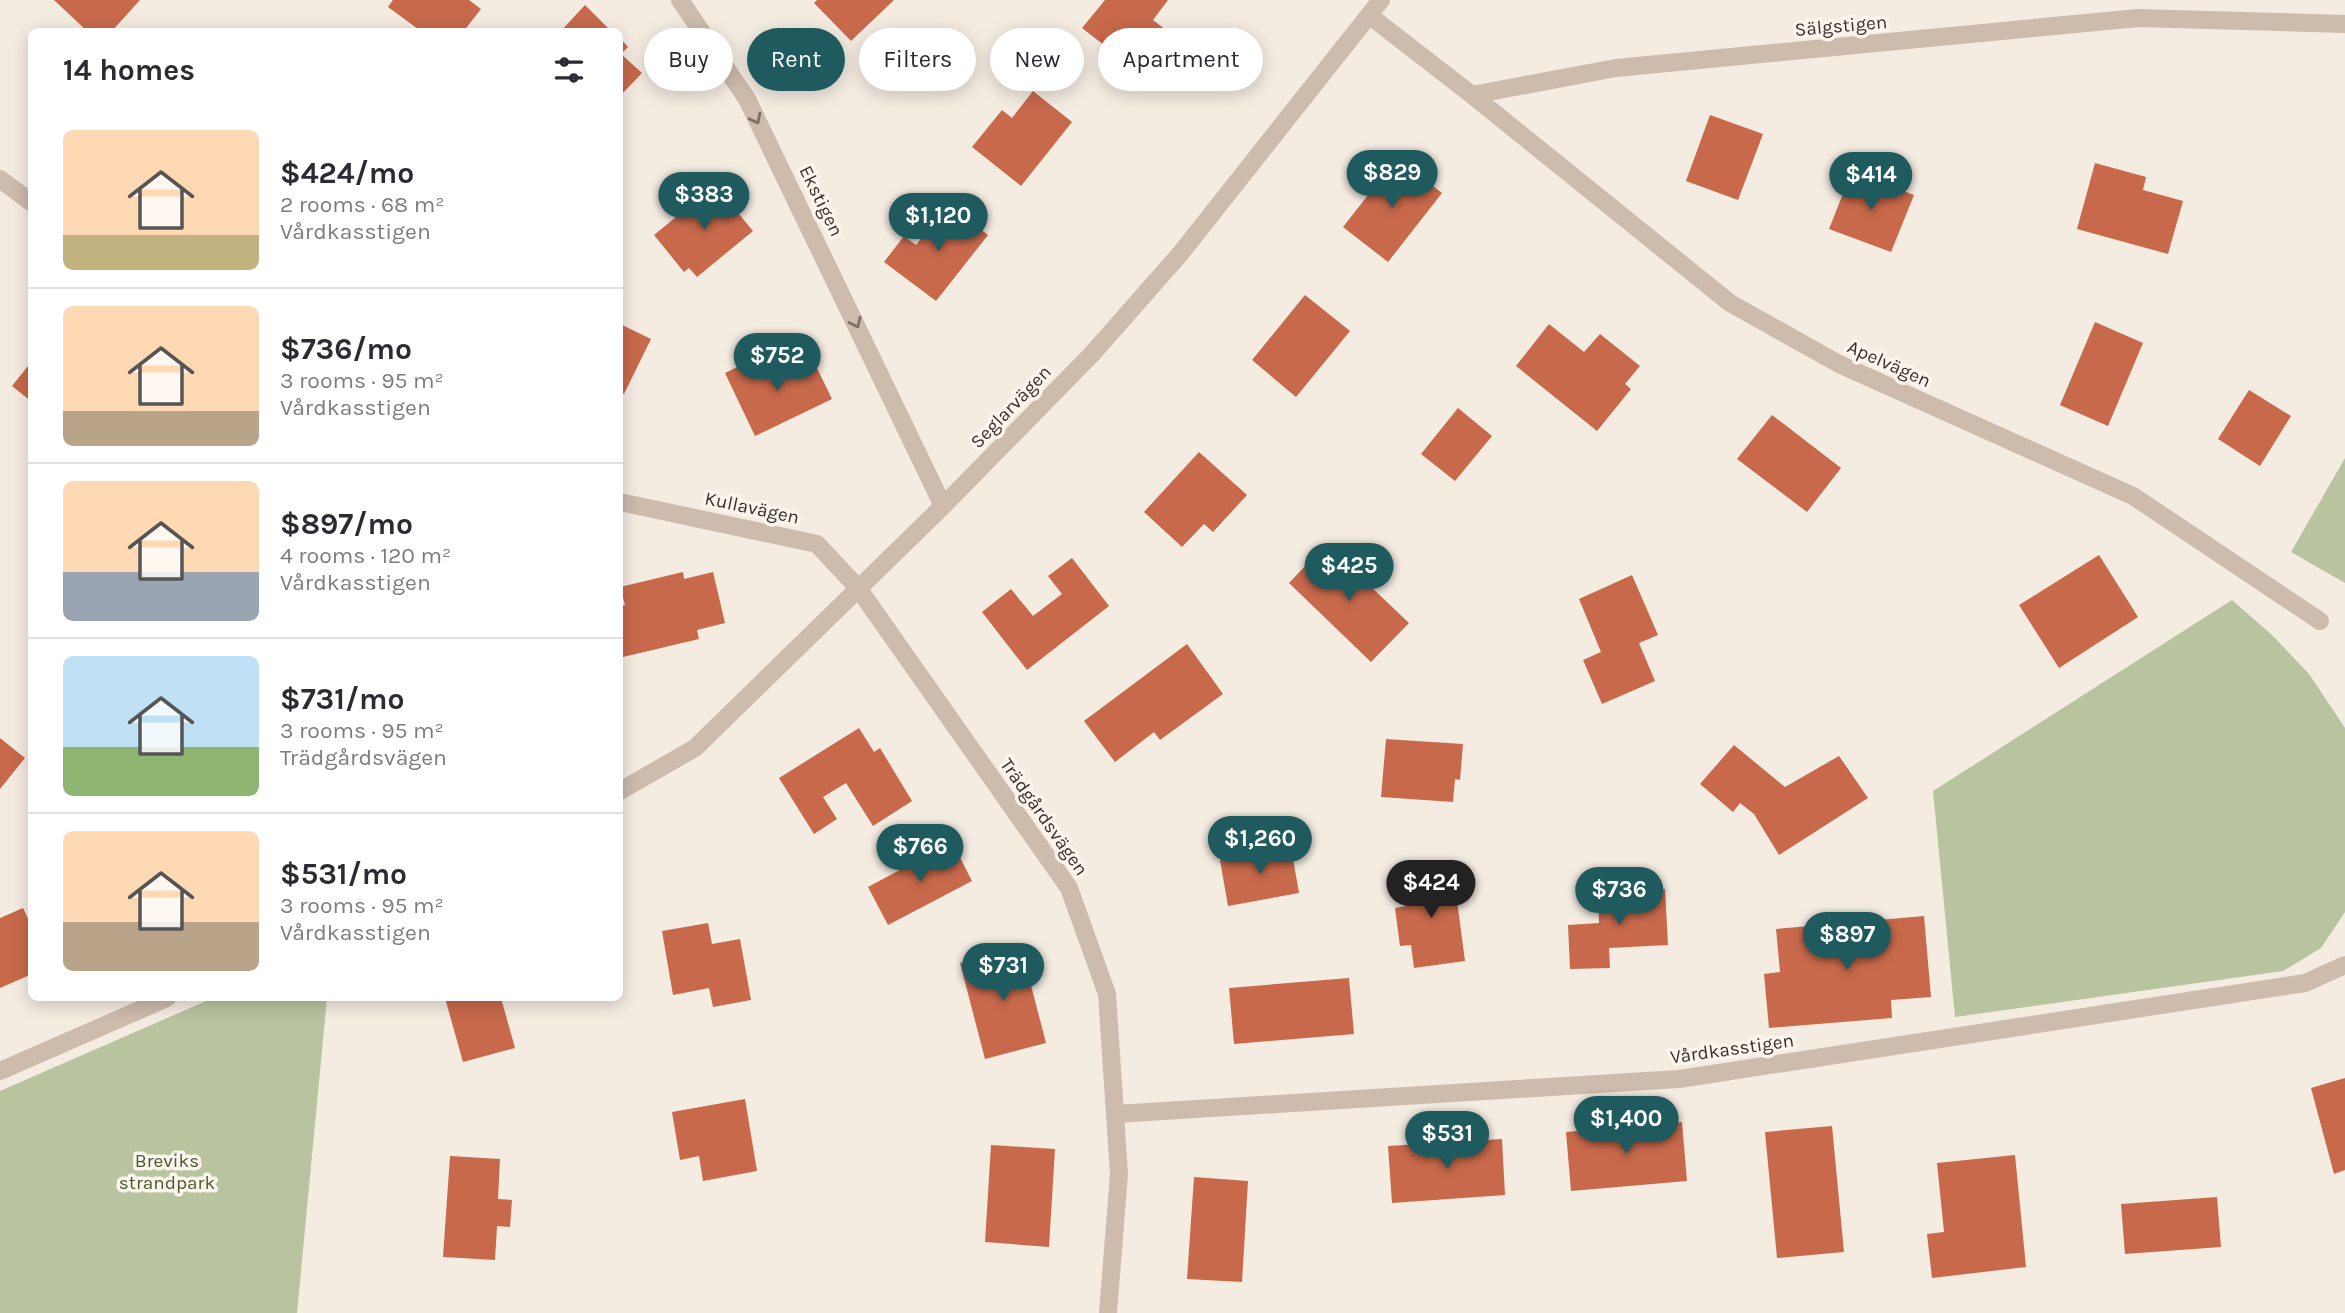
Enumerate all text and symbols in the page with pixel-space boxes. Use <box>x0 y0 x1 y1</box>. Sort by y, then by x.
street label: Sälgstigen <box>1794 11 1888 41</box>
chip: Buy <box>644 28 733 91</box>
chip: Rent <box>747 28 845 91</box>
chip: Filters <box>859 28 976 91</box>
chip: New <box>990 28 1084 91</box>
chip: Apartment <box>1098 28 1263 91</box>
icon: filters <box>550 51 588 89</box>
text: 14 homes <box>63 52 195 88</box>
one-way arrow <box>748 112 762 124</box>
pin: $829 <box>1351 150 1433 210</box>
pin: $414 <box>1830 152 1912 212</box>
text: $424/mo <box>280 155 414 191</box>
icon: home <box>119 158 203 242</box>
text: $829 <box>1363 159 1421 186</box>
text: $414 <box>1845 161 1897 188</box>
street label: Ekstigen <box>794 162 848 240</box>
pin: $383 <box>663 173 745 232</box>
text: $383 <box>674 181 734 208</box>
text: 2 rooms · 68 m² <box>280 191 444 218</box>
pin: $1,120 <box>881 194 995 253</box>
text: $1,120 <box>905 202 971 229</box>
text: Vårdkasstigen <box>280 218 431 245</box>
one-way arrow <box>848 316 862 328</box>
text: $736/mo <box>280 331 412 367</box>
icon: home <box>119 334 203 418</box>
pin: $752 <box>736 334 818 393</box>
street label: Apelvägen <box>1844 336 1934 392</box>
text: $752 <box>750 342 804 369</box>
street label: Seglarvägen <box>966 361 1056 453</box>
text: 3 rooms · 95 m² <box>280 367 444 394</box>
text: Vårdkasstigen <box>280 394 431 421</box>
street label: Kullavägen <box>703 487 801 529</box>
text: $897/mo <box>280 506 413 542</box>
icon: home <box>119 509 203 593</box>
text: 4 rooms · 120 m² <box>280 542 451 569</box>
pin: $425 <box>1308 544 1390 603</box>
text: $425 <box>1321 552 1377 579</box>
text: Vårdkasstigen <box>280 569 431 596</box>
text: $731/mo <box>280 681 405 717</box>
icon: home <box>119 684 203 768</box>
text: 3 rooms · 95 m² <box>280 717 444 744</box>
text: Trädgårdsvägen <box>280 744 447 771</box>
street label: Trädgårdsvägen <box>995 754 1093 880</box>
pin: $1,260 <box>1203 816 1317 876</box>
pin: $766 <box>879 824 961 884</box>
text: $1,260 <box>1224 825 1296 852</box>
text: $766 <box>892 833 948 860</box>
text: $531/mo <box>280 856 407 892</box>
icon: home <box>119 859 203 943</box>
pin: $424 <box>1390 860 1472 920</box>
pin: $736 <box>1578 867 1660 927</box>
text: $424 <box>1402 869 1460 896</box>
text: $736 <box>1591 876 1647 903</box>
text: 3 rooms · 95 m² <box>280 892 444 919</box>
pin: $897 <box>1806 912 1888 972</box>
text: Vårdkasstigen <box>280 919 431 946</box>
text: $897 <box>1819 921 1875 948</box>
pin: $731 <box>962 944 1044 1003</box>
text: $731 <box>978 952 1028 979</box>
street label: Vårdkasstigen <box>1669 1029 1795 1069</box>
pin: $1,400 <box>1569 1096 1683 1156</box>
text: $1,400 <box>1590 1105 1662 1132</box>
pin: $531 <box>1406 1112 1488 1171</box>
text: $531 <box>1421 1120 1473 1147</box>
park label: Breviks strandpark <box>119 1150 215 1194</box>

